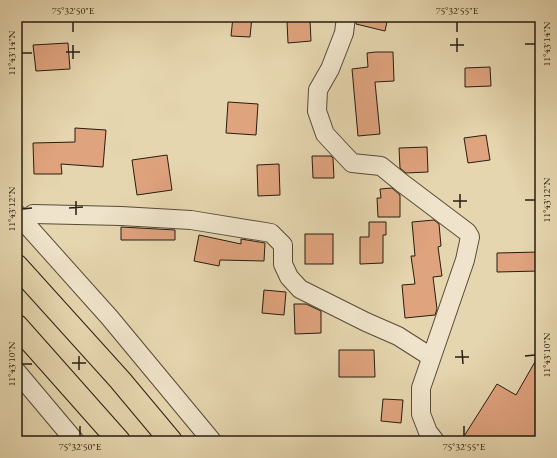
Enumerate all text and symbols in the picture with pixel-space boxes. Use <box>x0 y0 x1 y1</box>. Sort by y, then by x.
text: 75°32'50"E <box>52 4 95 17</box>
text: 75°32'55"E <box>436 4 479 17</box>
text: 11°43'14"N <box>540 21 553 66</box>
text: 11°43'14"N <box>5 30 18 75</box>
text: 11°43'12"N <box>540 177 553 222</box>
text: 11°43'12"N <box>5 186 18 231</box>
text: 11°43'10"N <box>540 332 553 377</box>
text: 11°43'10"N <box>5 341 18 386</box>
text: 75°32'50"E <box>59 440 102 453</box>
text: 75°32'55"E <box>443 440 486 453</box>

